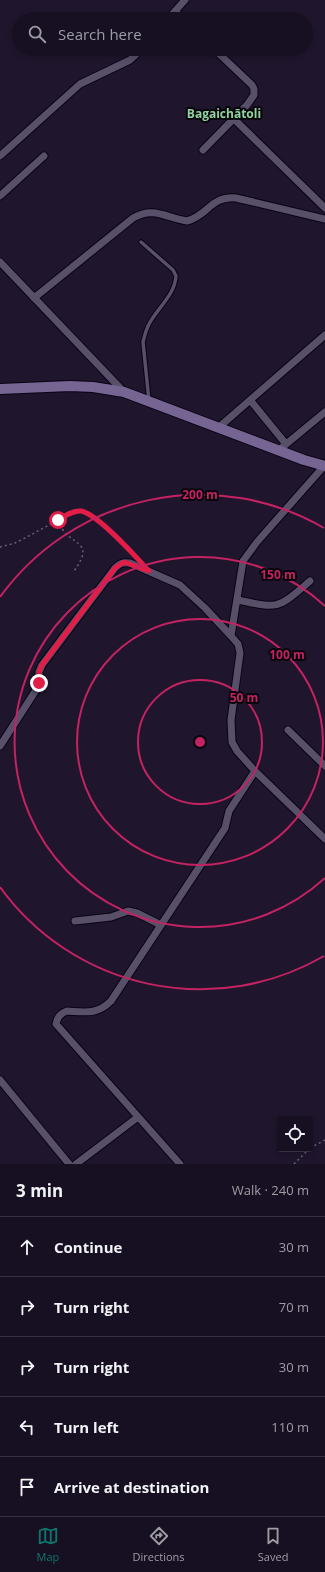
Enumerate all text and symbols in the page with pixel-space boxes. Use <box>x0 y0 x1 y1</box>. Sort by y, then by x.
search box <box>12 12 313 56</box>
icon: search <box>26 23 48 45</box>
text: Search here <box>58 24 142 44</box>
district label: Bagaichātoli <box>187 105 261 122</box>
text: 200 m <box>182 486 218 503</box>
route start <box>49 511 67 529</box>
text: 150 m <box>260 566 296 583</box>
text: 100 m <box>269 646 305 663</box>
route end <box>30 674 48 692</box>
text: 50 m <box>230 689 258 706</box>
centre of rings <box>193 735 207 749</box>
map controls <box>277 1116 313 1152</box>
button: locate <box>277 1116 313 1152</box>
text: 3 min <box>16 1179 63 1202</box>
text: Walk · 240 m <box>232 1181 309 1199</box>
icon: ahead <box>16 1236 38 1258</box>
text: Continue <box>54 1237 122 1257</box>
text: 30 m <box>279 1238 309 1256</box>
icon: right <box>16 1296 38 1318</box>
text: Turn right <box>54 1297 129 1317</box>
text: 70 m <box>279 1298 309 1316</box>
icon: right <box>16 1356 38 1378</box>
text: Turn right <box>54 1357 129 1377</box>
text: 30 m <box>279 1358 309 1376</box>
icon: left <box>16 1416 38 1438</box>
text: Turn left <box>54 1417 119 1437</box>
text: 110 m <box>271 1418 309 1436</box>
icon: arrive <box>16 1476 38 1498</box>
text: Arrive at destination <box>54 1477 209 1497</box>
tab: Map <box>37 1525 59 1564</box>
tab: Directions <box>133 1525 185 1564</box>
tab: Saved <box>258 1525 288 1564</box>

